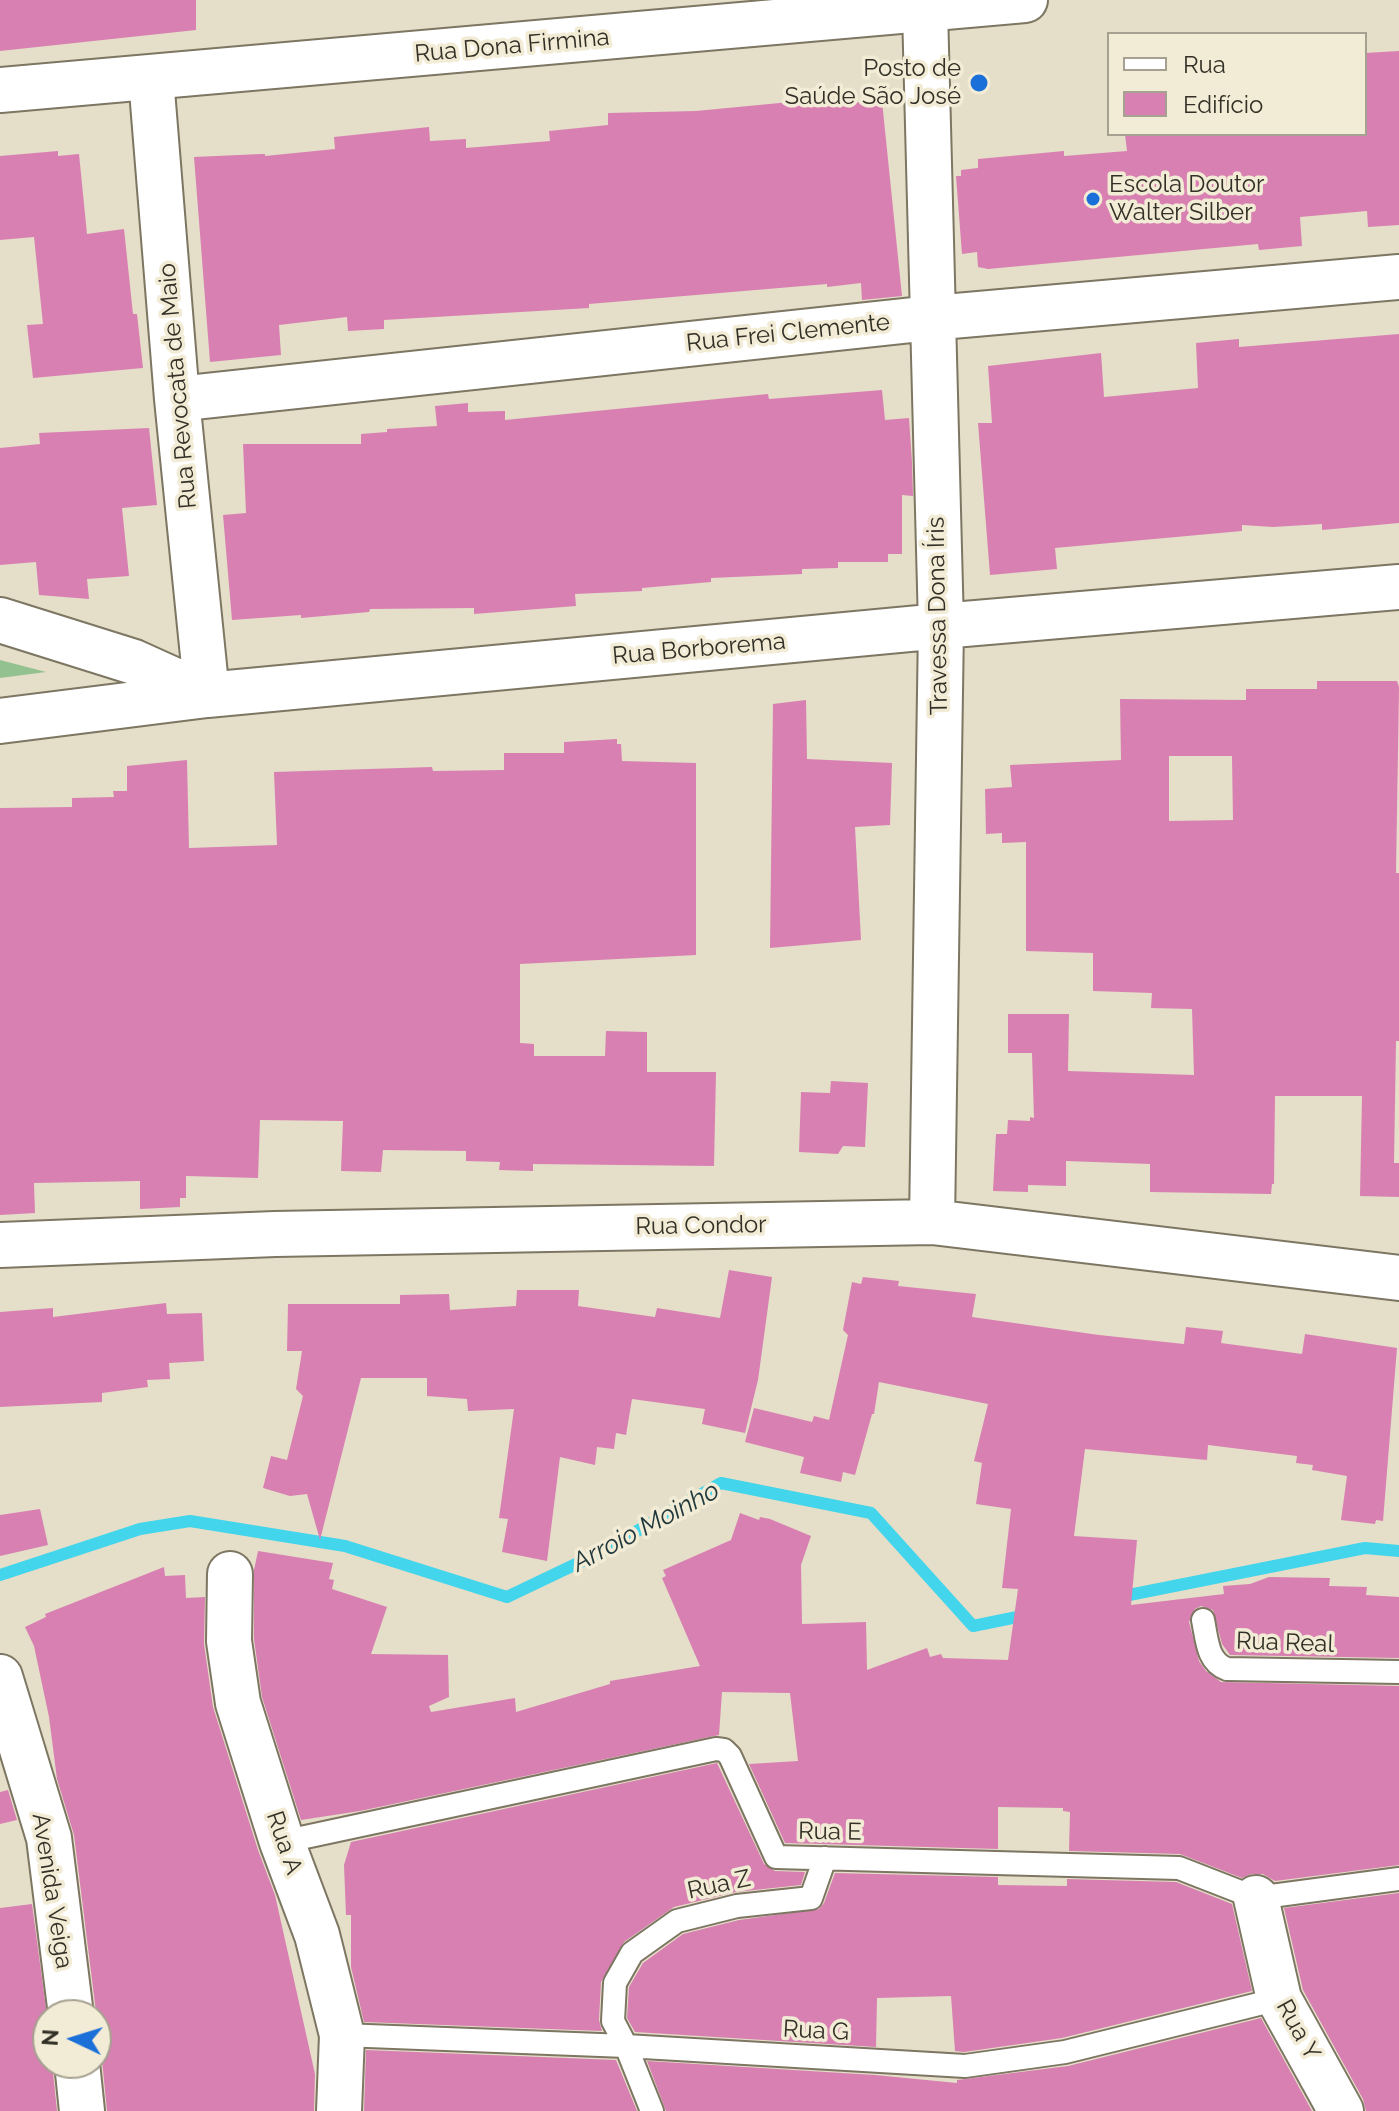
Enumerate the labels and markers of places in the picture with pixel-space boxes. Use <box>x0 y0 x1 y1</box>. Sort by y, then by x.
place label: Posto de Saúde São José <box>785 55 961 111</box>
marker: Posto de Saúde São José <box>968 72 990 94</box>
place label: Escola Doutor Walter Silber <box>1109 171 1264 227</box>
marker: Escola Doutor Walter Silber <box>1084 190 1102 208</box>

